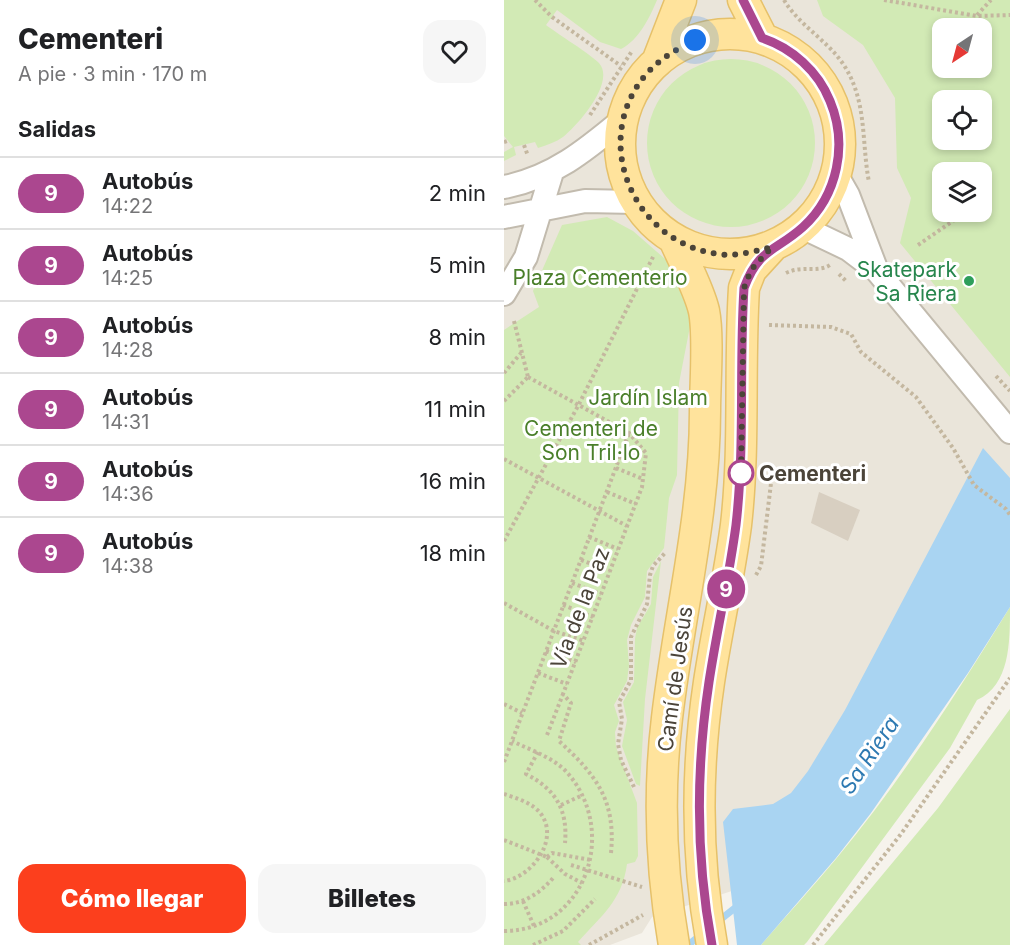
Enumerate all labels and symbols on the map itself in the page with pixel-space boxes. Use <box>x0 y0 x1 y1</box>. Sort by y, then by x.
north arrow <box>932 18 992 78</box>
your location <box>680 25 710 55</box>
place label: Skatepark Sa Riera <box>857 257 957 306</box>
park label: Plaza Cementerio <box>512 265 688 290</box>
marker: Skatepark Sa Riera <box>962 274 976 288</box>
park label: Jardín Islam <box>588 385 708 410</box>
park label: Cementeri de Son Tril·lo <box>524 416 658 465</box>
marker: Cementeri <box>728 460 754 486</box>
place label: Cementeri <box>759 461 866 486</box>
street label: Vía de la Paz <box>545 544 615 672</box>
line badge: 9 <box>706 570 746 608</box>
street label: Camí de Jesús <box>652 605 698 753</box>
water label: Sa Riera <box>834 712 904 798</box>

